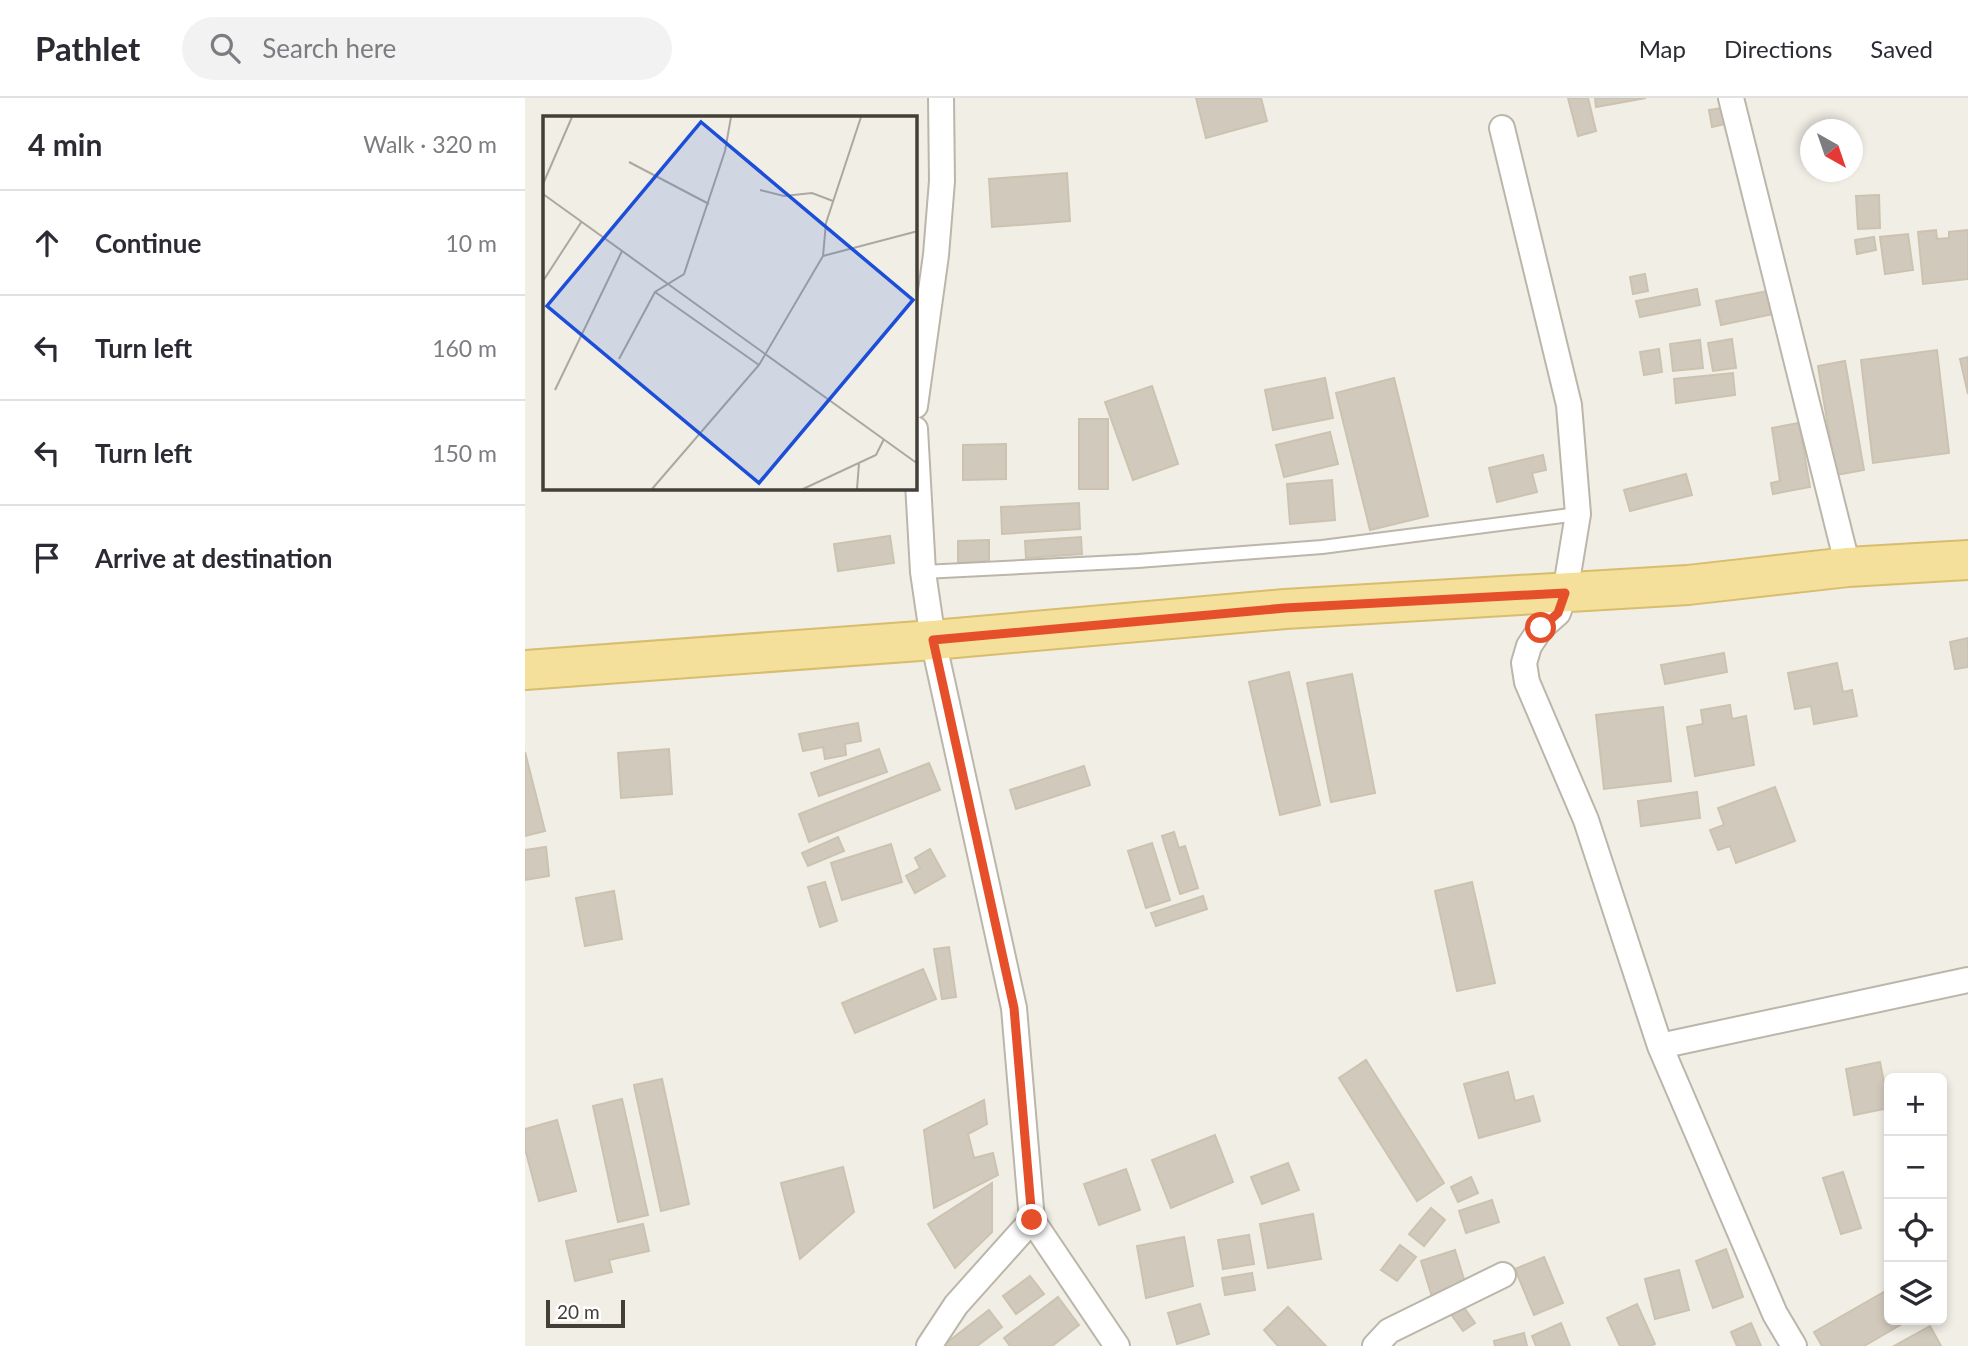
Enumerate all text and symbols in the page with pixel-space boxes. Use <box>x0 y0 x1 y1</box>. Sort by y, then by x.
search box <box>182 17 672 80</box>
text: Pathlet <box>35 28 140 68</box>
icon: search <box>206 29 244 67</box>
text: Search here <box>262 32 396 64</box>
text: Map <box>1639 34 1686 63</box>
text: Directions <box>1724 34 1832 63</box>
text: Saved <box>1870 34 1933 63</box>
inset map <box>543 116 917 490</box>
north arrow <box>1800 119 1863 182</box>
text: 4 min <box>28 126 102 162</box>
text: Walk · 320 m <box>363 130 497 158</box>
icon: ahead <box>28 224 66 262</box>
text: Continue <box>95 227 201 259</box>
text: 10 m <box>446 229 497 257</box>
icon: left <box>28 329 66 367</box>
text: Turn left <box>95 332 192 364</box>
text: 160 m <box>432 334 497 362</box>
icon: left <box>28 434 66 472</box>
text: Turn left <box>95 437 192 469</box>
text: 150 m <box>432 439 497 467</box>
icon: arrive <box>28 539 66 577</box>
text: Arrive at destination <box>95 542 332 574</box>
route start <box>1525 612 1556 643</box>
map controls <box>1884 1073 1947 1325</box>
button: + <box>1884 1073 1947 1136</box>
button: − <box>1884 1136 1947 1199</box>
button: locate <box>1884 1199 1947 1262</box>
route end <box>1016 1204 1047 1235</box>
button: layers <box>1884 1262 1947 1325</box>
scale bar <box>546 1297 625 1329</box>
text: 20 m <box>557 1300 600 1323</box>

